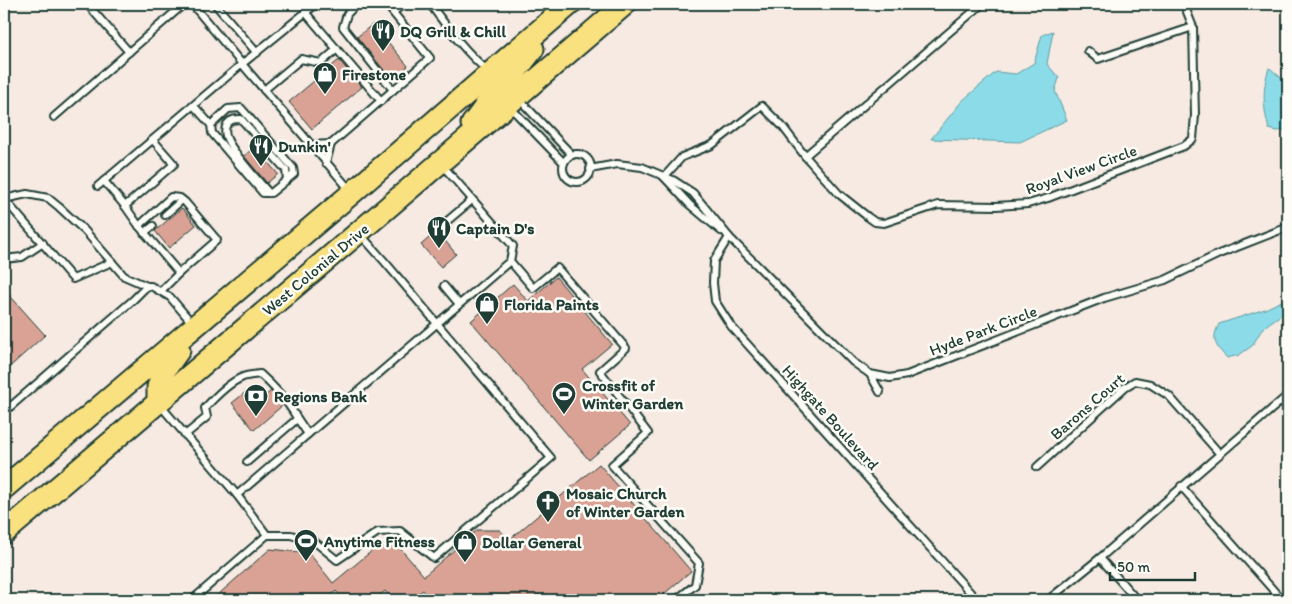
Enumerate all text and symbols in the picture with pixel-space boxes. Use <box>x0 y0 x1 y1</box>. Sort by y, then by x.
restaurant icon: DQ Grill & Chill <box>370 18 396 52</box>
place label: DQ Grill & Chill <box>400 22 506 41</box>
shop icon: Firestone <box>312 61 338 95</box>
place label: Firestone <box>342 65 407 84</box>
restaurant icon: Dunkin' <box>248 133 274 167</box>
place label: Dunkin' <box>278 137 331 156</box>
street label: Royal View Circle <box>1023 140 1140 198</box>
restaurant icon: Captain D's <box>426 215 452 249</box>
street label: West Colonial Drive <box>258 219 373 320</box>
place label: Captain D's <box>456 219 534 239</box>
shop icon: Florida Paints <box>474 291 500 325</box>
place label: Florida Paints <box>504 295 599 314</box>
street label: Hyde Park Circle <box>927 301 1040 360</box>
street label: Highgate Boulevard <box>778 361 883 474</box>
street label: Barons Court <box>1046 369 1128 444</box>
place label: Crossfit of Winter Garden <box>582 376 684 413</box>
sports icon: Crossfit of Winter Garden <box>551 381 577 415</box>
bank icon: Regions Bank <box>243 383 269 417</box>
place label: Regions Bank <box>274 387 368 407</box>
place label: Mosaic Church of Winter Garden <box>566 484 685 521</box>
church icon: Mosaic Church of Winter Garden <box>535 489 561 523</box>
sports icon: Anytime Fitness <box>293 528 319 562</box>
shop icon: Dollar General <box>452 529 478 563</box>
place label: Anytime Fitness <box>323 532 435 552</box>
place label: Dollar General <box>482 533 582 552</box>
scale bar <box>1110 549 1194 581</box>
text: 50 m <box>1117 558 1150 576</box>

